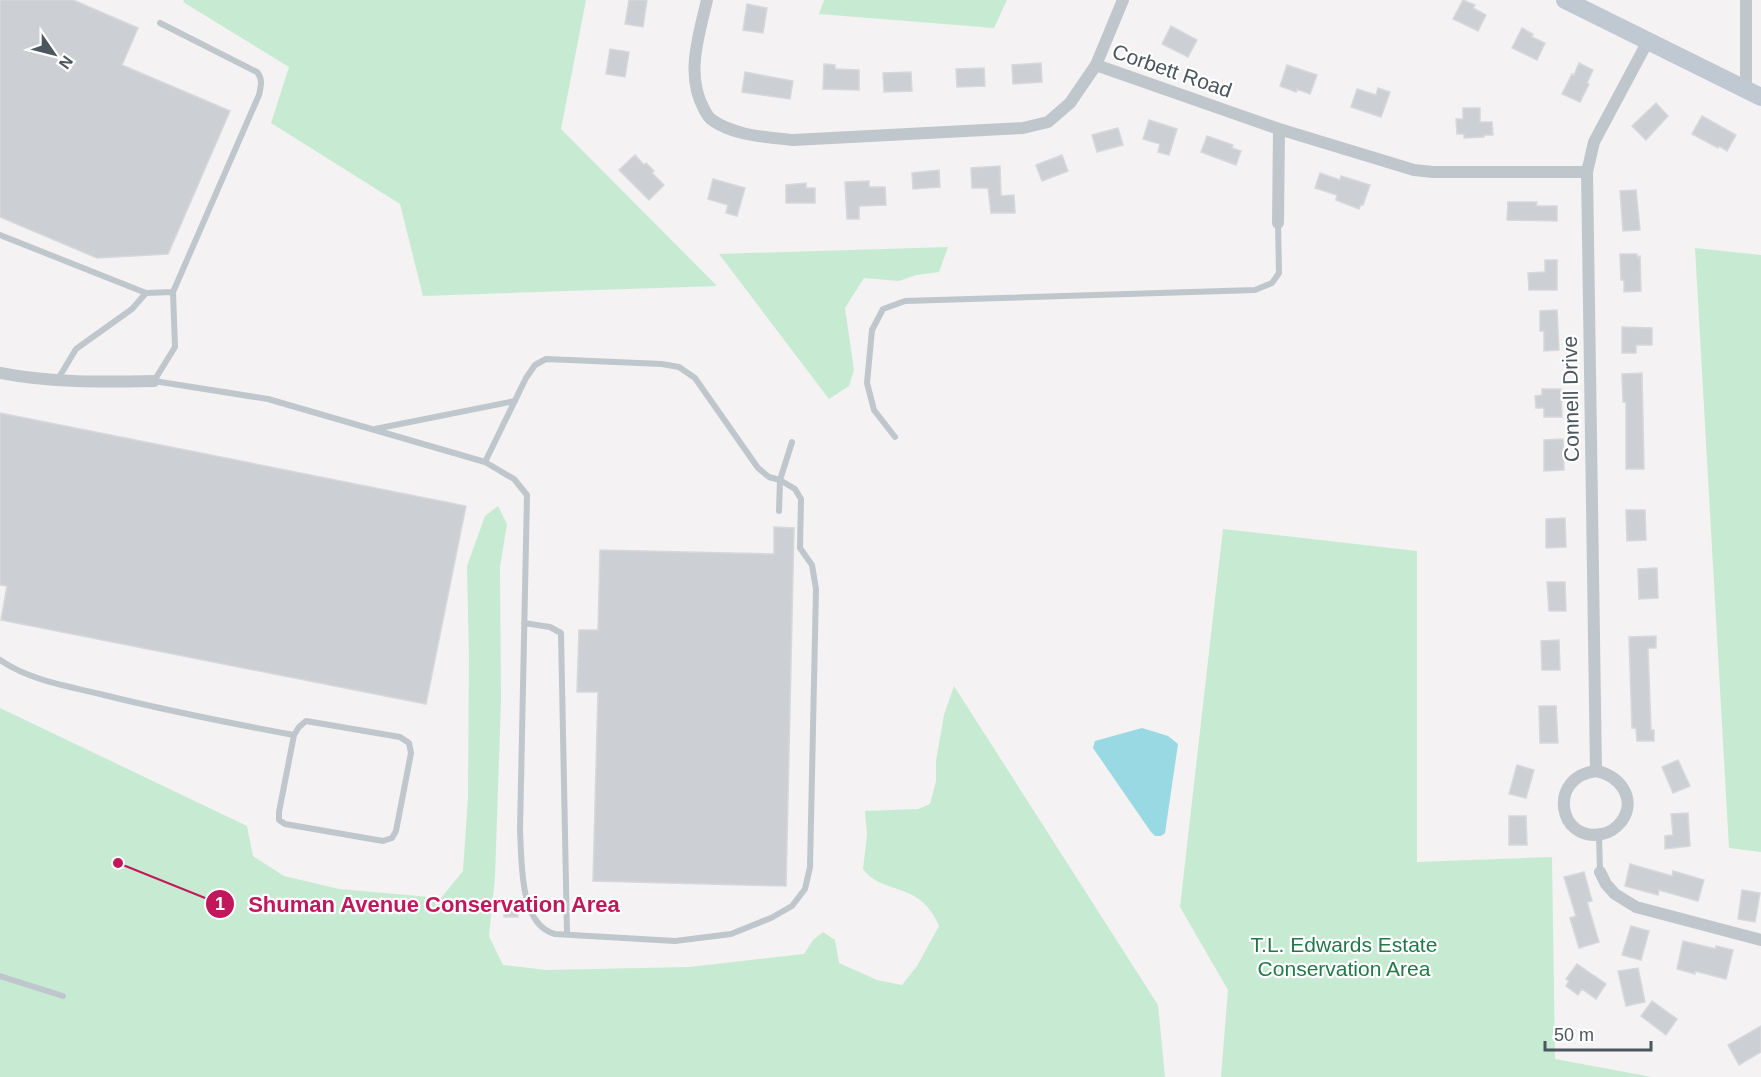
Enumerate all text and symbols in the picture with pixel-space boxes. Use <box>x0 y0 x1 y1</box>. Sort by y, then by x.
north arrow <box>24 24 84 84</box>
street label: Corbett Road <box>1109 39 1235 102</box>
text: N <box>56 53 76 72</box>
street label: Connell Drive <box>1558 336 1583 462</box>
callout: Shuman Avenue Conservation Area <box>205 884 633 924</box>
text: Shuman Avenue Conservation Area <box>248 892 621 917</box>
text: 1 <box>215 894 225 914</box>
park label: T.L. Edwards Estate Conservation Area <box>1251 933 1437 980</box>
scale bar <box>1545 1014 1652 1052</box>
text: 50 m <box>1554 1025 1594 1045</box>

